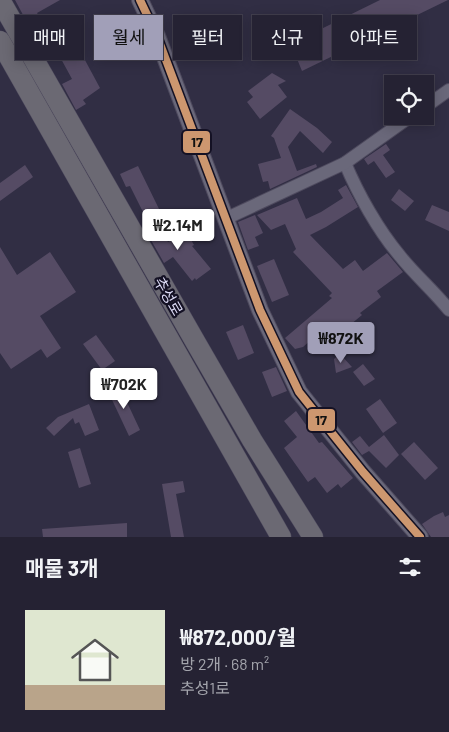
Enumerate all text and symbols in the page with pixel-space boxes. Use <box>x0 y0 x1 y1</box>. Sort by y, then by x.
chip: 매매 <box>15 15 84 60</box>
chip: 월세 <box>94 15 163 60</box>
chip: 필터 <box>173 15 242 60</box>
chip: 신규 <box>252 15 322 60</box>
chip: 아파트 <box>332 15 417 60</box>
map controls <box>384 75 434 125</box>
button: locate <box>384 75 434 125</box>
line badge: 17 <box>182 130 211 154</box>
text: 17 <box>191 133 203 150</box>
pin: ₩2.14M <box>137 208 219 251</box>
text: ₩2.14M <box>153 215 203 234</box>
street label: 추성로 <box>151 274 187 318</box>
pin: ₩872K <box>306 322 376 364</box>
text: ₩872K <box>318 328 364 347</box>
pin: ₩702K <box>89 368 159 410</box>
text: ₩702K <box>101 374 147 393</box>
line badge: 17 <box>307 408 336 432</box>
text: 17 <box>315 411 327 428</box>
icon: filters <box>396 553 424 581</box>
text: 매물 3개 <box>25 555 99 580</box>
text: ₩872,000/월 <box>180 624 296 649</box>
icon: home <box>65 630 125 690</box>
text: 방 2개 · 68 m² <box>180 654 269 673</box>
text: 추성1로 <box>180 678 230 697</box>

